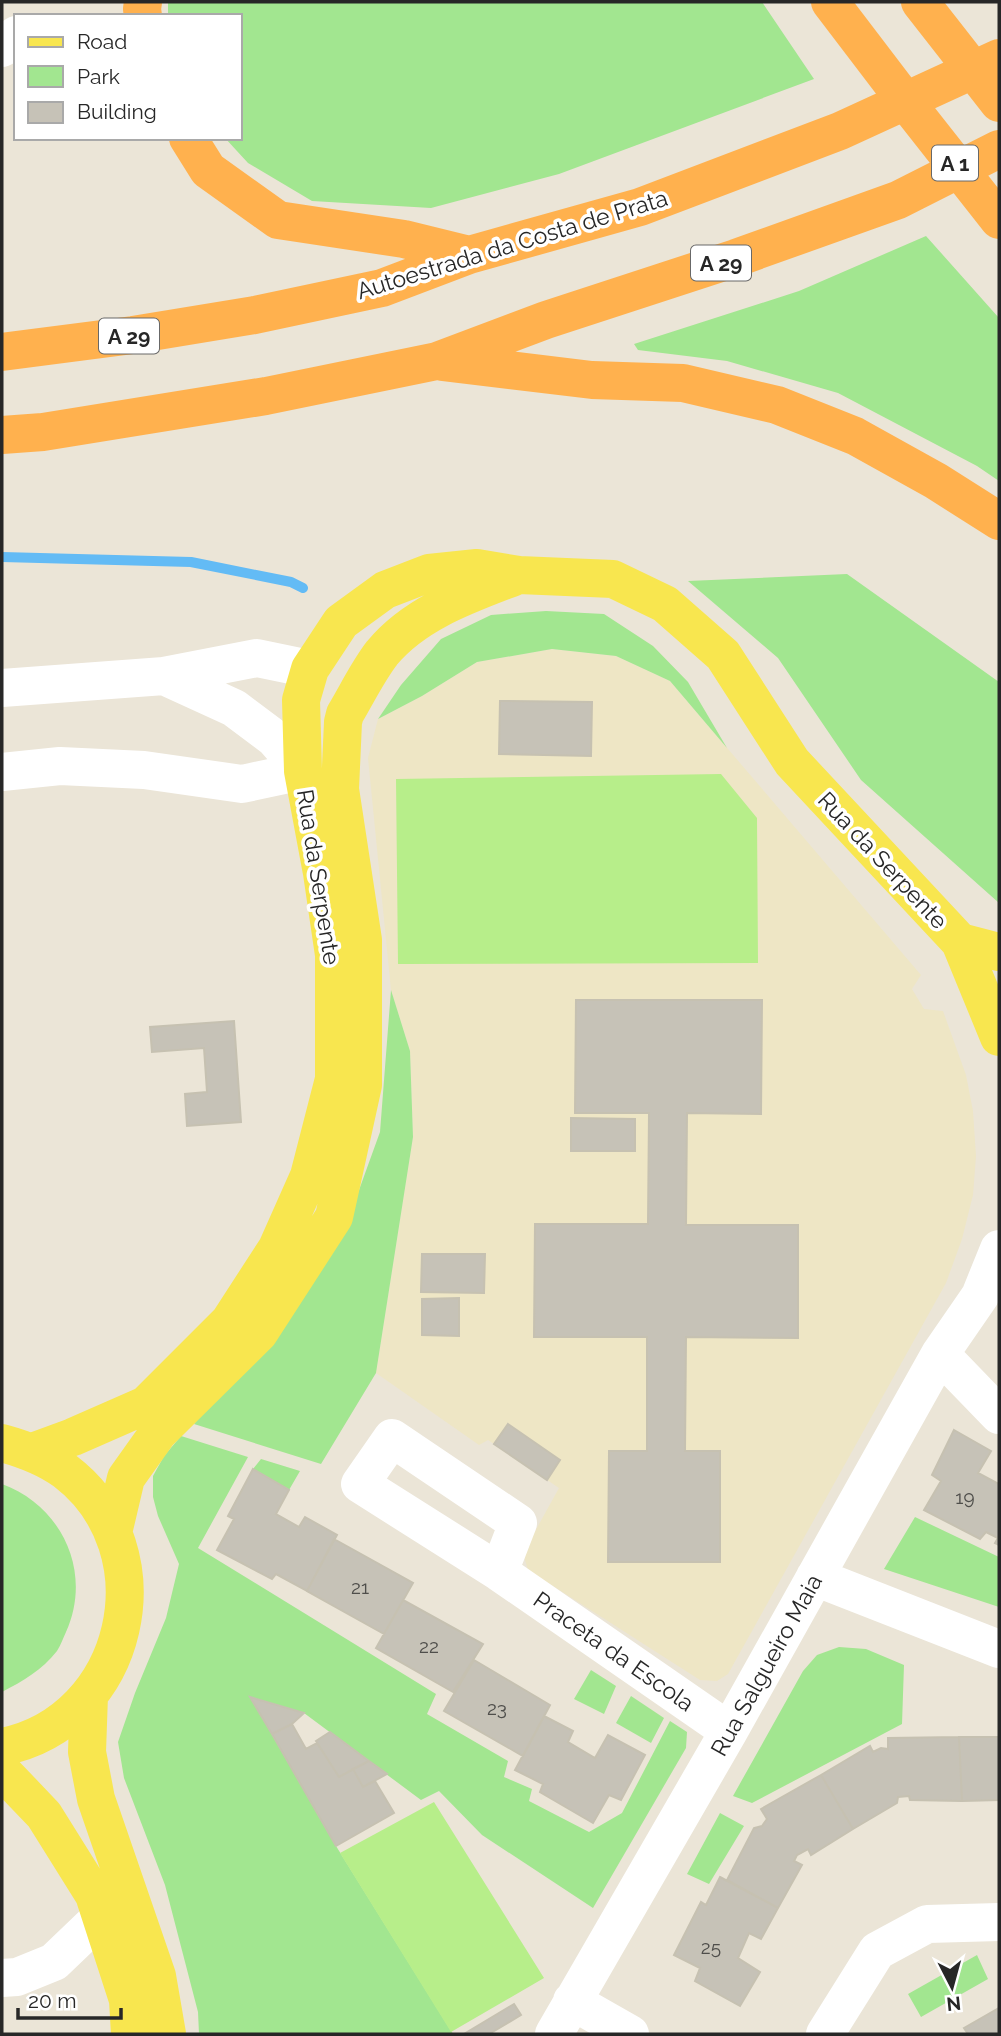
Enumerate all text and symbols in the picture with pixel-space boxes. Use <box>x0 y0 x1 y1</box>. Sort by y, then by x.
legend <box>14 14 242 140</box>
text: Road <box>77 29 127 54</box>
text: Park <box>77 64 120 89</box>
text: Building <box>77 99 157 124</box>
road number: A 1 <box>932 146 978 180</box>
street label: Autoestrada da Costa de Prata <box>353 184 671 304</box>
road number: A 29 <box>691 246 751 280</box>
road number: A 29 <box>99 318 159 354</box>
street label: Rua da Serpente <box>813 786 953 934</box>
street label: Rua da Serpente <box>292 787 346 967</box>
house number: 19 <box>955 1486 975 1508</box>
street label: Rua Salgueiro Maia <box>705 1569 827 1761</box>
house number: 21 <box>351 1576 369 1598</box>
street label: Praceta da Escola <box>529 1586 699 1716</box>
house number: 22 <box>419 1635 439 1657</box>
house number: 23 <box>487 1697 507 1719</box>
house number: 25 <box>701 1936 721 1958</box>
north arrow <box>917 1952 987 2022</box>
scale bar <box>18 1976 121 2020</box>
text: 20 m <box>28 1988 76 2013</box>
text: N <box>945 1992 962 2016</box>

